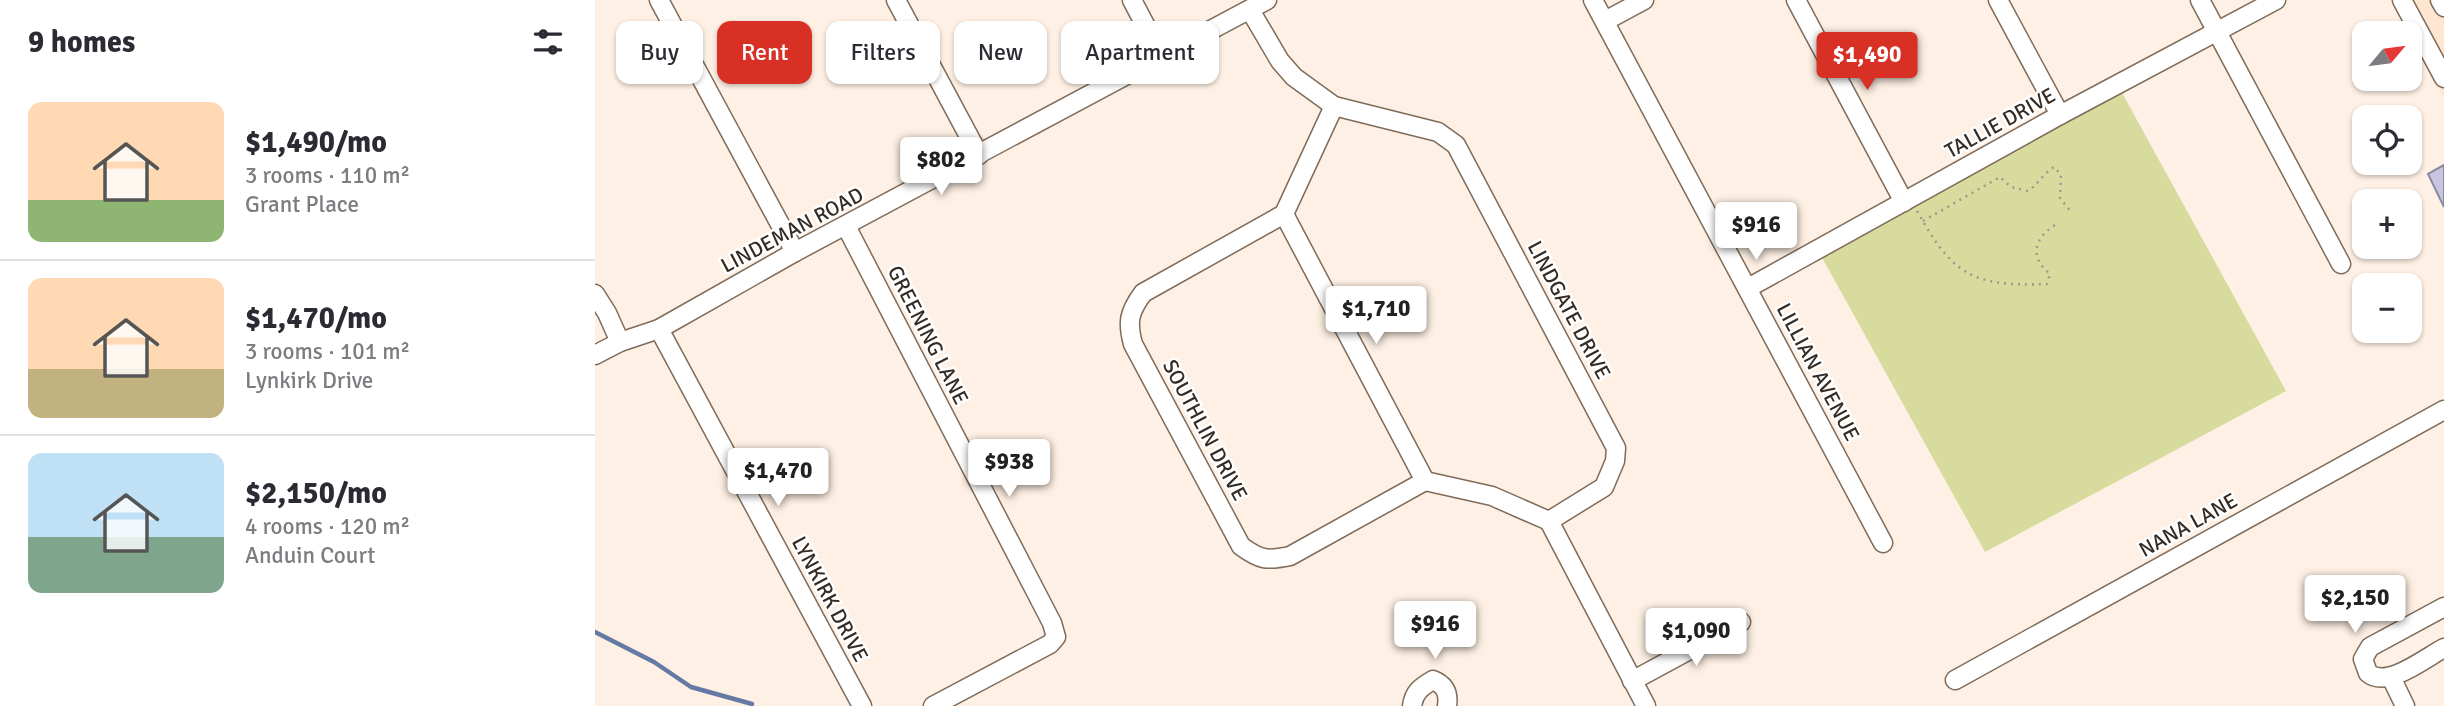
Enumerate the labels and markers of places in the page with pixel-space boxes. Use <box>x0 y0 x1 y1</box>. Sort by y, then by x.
pin: $1,490 <box>1810 32 1924 92</box>
pin: $802 <box>900 138 982 197</box>
pin: $916 <box>1715 202 1797 262</box>
pin: $1,710 <box>1319 286 1433 346</box>
pin: $938 <box>968 440 1050 499</box>
pin: $1,470 <box>721 448 835 508</box>
pin: $2,150 <box>2298 576 2412 635</box>
pin: $916 <box>1394 602 1476 661</box>
pin: $1,090 <box>1639 608 1753 668</box>

